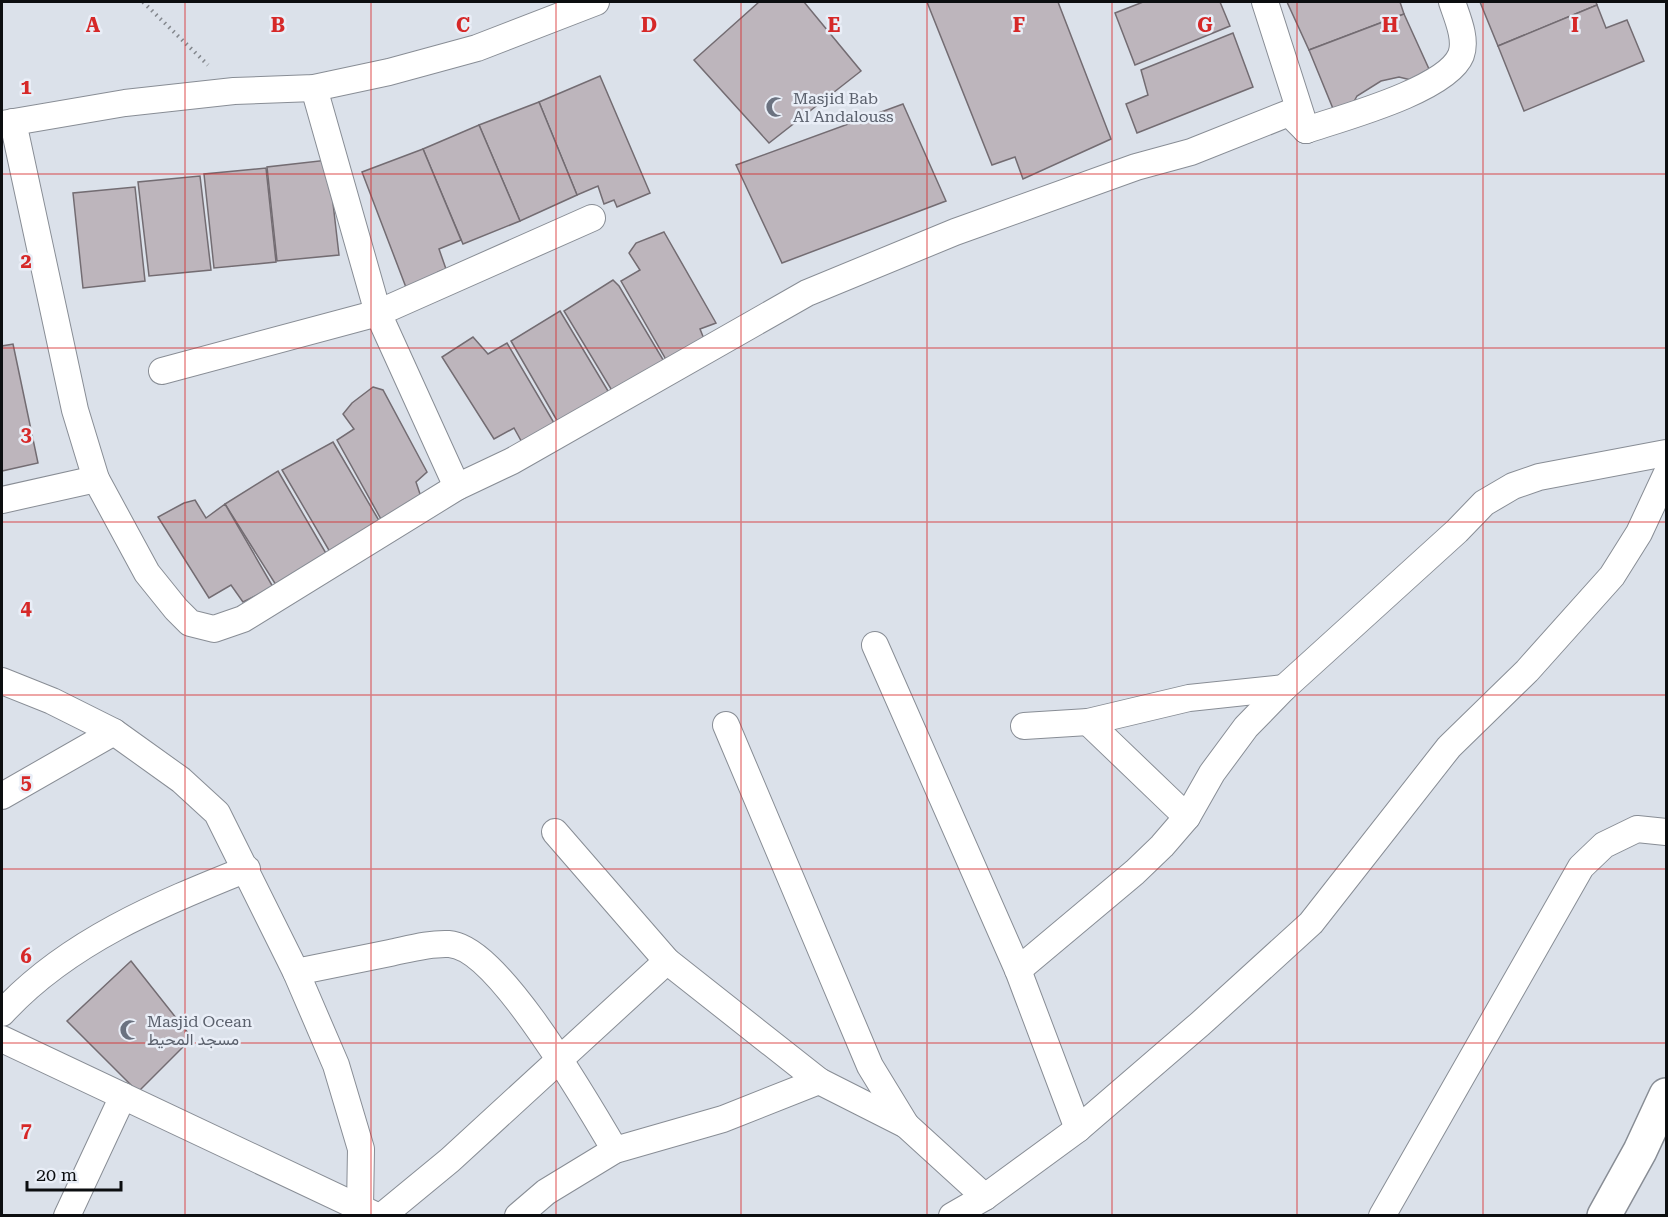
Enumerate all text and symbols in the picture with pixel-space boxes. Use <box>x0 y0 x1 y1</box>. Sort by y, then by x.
text: A <box>86 13 101 37</box>
text: B <box>271 13 285 37</box>
text: C <box>456 13 470 37</box>
text: D <box>641 13 657 37</box>
text: E <box>828 13 841 37</box>
text: F <box>1013 13 1025 37</box>
text: G <box>1197 13 1213 37</box>
text: H <box>1382 13 1398 37</box>
text: I <box>1571 13 1579 37</box>
text: 1 <box>20 75 32 99</box>
place label: Masjid Bab Al Andalouss <box>793 89 894 126</box>
mosque icon: Masjid Bab Al Andalouss <box>764 95 788 119</box>
text: 2 <box>20 249 32 273</box>
text: 3 <box>20 422 32 446</box>
text: 4 <box>20 596 32 620</box>
text: 5 <box>20 770 32 794</box>
text: 6 <box>20 944 32 968</box>
place label: Masjid Ocean مسجد المحيط <box>147 1012 252 1049</box>
mosque icon: Masjid Ocean مسجد المحيط <box>118 1018 142 1042</box>
text: 7 <box>20 1118 32 1142</box>
scale bar <box>27 1154 122 1192</box>
text: 20 m <box>36 1164 77 1185</box>

